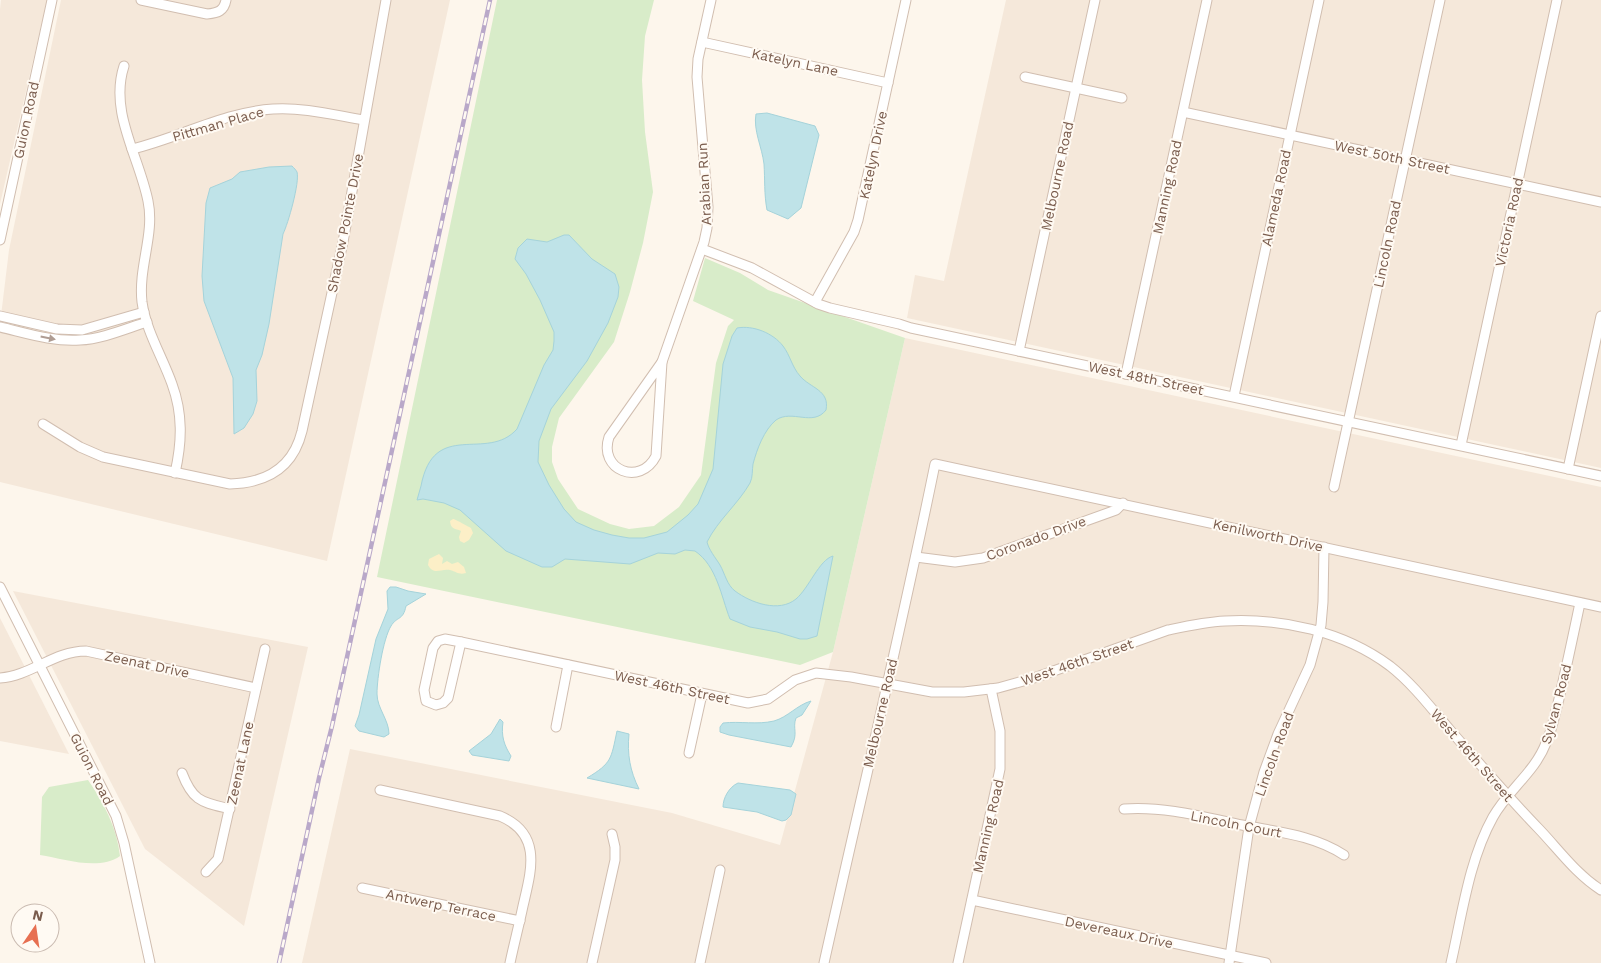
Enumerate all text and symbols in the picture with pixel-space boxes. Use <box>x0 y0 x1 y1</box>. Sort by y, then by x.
street label: Katelyn Lane <box>750 45 840 79</box>
street label: Guion Road <box>10 80 42 160</box>
street label: Pittman Place <box>170 103 266 145</box>
street label: Katelyn Drive <box>856 109 890 201</box>
street label: Melbourne Road <box>1038 120 1076 232</box>
street label: West 50th Street <box>1333 137 1451 177</box>
street label: Manning Road <box>1149 138 1185 236</box>
street label: Arabian Run <box>694 142 714 226</box>
street label: Alameda Road <box>1258 148 1294 248</box>
street label: Shadow Pointe Drive <box>324 152 366 294</box>
street label: Victoria Road <box>1492 176 1526 268</box>
street label: Lincoln Road <box>1370 199 1404 289</box>
one-way arrow <box>40 334 56 342</box>
street label: West 48th Street <box>1087 358 1205 398</box>
street label: Coronado Drive <box>984 512 1088 564</box>
street label: Kenilworth Drive <box>1211 515 1325 555</box>
street label: West 46th Street <box>1019 635 1135 689</box>
street label: Zeenat Drive <box>103 647 191 681</box>
street label: Melbourne Road <box>860 657 900 769</box>
street label: Sylvan Road <box>1538 662 1574 746</box>
street label: West 46th Street <box>613 667 731 707</box>
street label: West 46th Street <box>1427 705 1517 805</box>
street label: Lincoln Road <box>1251 709 1297 799</box>
street label: Zeenat Lane <box>223 720 257 806</box>
street label: Guion Road <box>67 730 117 808</box>
street label: Manning Road <box>969 777 1007 875</box>
street label: Lincoln Court <box>1189 807 1283 841</box>
street label: Antwerp Terrace <box>384 886 498 924</box>
north arrow <box>10 903 60 953</box>
text: N <box>31 906 45 924</box>
street label: Devereaux Drive <box>1063 913 1175 951</box>

